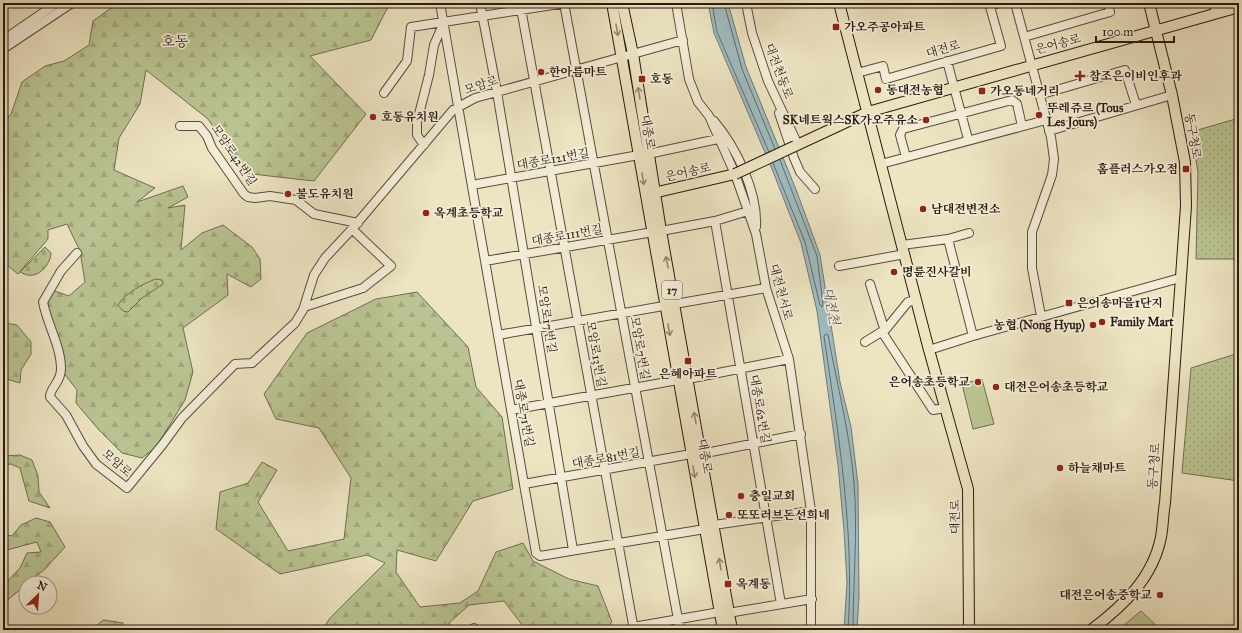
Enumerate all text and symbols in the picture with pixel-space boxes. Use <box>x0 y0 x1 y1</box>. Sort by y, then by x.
scale bar <box>1096 18 1174 44</box>
place label: 가오주공아파트 <box>844 20 926 34</box>
marker: 가오주공아파트 <box>831 22 841 32</box>
one-way arrow <box>613 23 621 36</box>
text: 100 m <box>1102 25 1133 39</box>
street label: 은어송로 <box>1034 31 1083 57</box>
district label: 호동 <box>161 33 189 50</box>
street label: 대전로 <box>924 37 962 61</box>
street label: 대전천동로 <box>762 41 796 101</box>
place label: 한아름마트 <box>549 65 607 79</box>
marker: 한아름마트 <box>536 67 546 77</box>
place label: 참조은이비인후과 <box>1089 69 1182 83</box>
marker: 참조은이비인후과 <box>1074 70 1086 82</box>
place label: 호동 <box>650 72 674 86</box>
street label: 모암로 <box>462 73 500 97</box>
marker: 호동 <box>637 74 647 84</box>
place label: 동대전농협 <box>886 83 944 97</box>
place label: 가오동네거리 <box>990 84 1060 98</box>
marker: 동대전농협 <box>873 85 883 95</box>
marker: 가오동네거리 <box>977 86 987 96</box>
one-way arrow <box>635 87 643 100</box>
place label: 뚜레쥬르 (Tous Les Jours) <box>1047 101 1124 130</box>
place label: 호동유치원 <box>381 110 439 124</box>
marker: 뚜레쥬르 (Tous Les Jours) <box>1034 110 1044 120</box>
marker: 호동유치원 <box>368 112 378 122</box>
street label: 동구청로 <box>1182 112 1204 160</box>
place label: SK네트웍스SK가오주유소 <box>783 113 918 127</box>
street label: 대종로 <box>638 114 658 151</box>
marker: SK네트웍스SK가오주유소 <box>921 115 931 125</box>
street label: 모암로42번길 <box>208 122 260 188</box>
street label: 대종로121번길 <box>516 146 590 172</box>
street label: 은어송로 <box>664 160 713 184</box>
place label: 홈플러스가오점 <box>1097 162 1178 176</box>
marker: 홈플러스가오점 <box>1181 164 1191 174</box>
one-way arrow <box>639 172 647 185</box>
place label: 불도유치원 <box>296 187 354 201</box>
marker: 불도유치원 <box>283 189 293 199</box>
place label: 남대전변전소 <box>931 202 1001 216</box>
marker: 남대전변전소 <box>918 204 928 214</box>
place label: 옥계초등학교 <box>434 206 504 220</box>
marker: 옥계초등학교 <box>421 208 431 218</box>
street label: 대종로111번길 <box>530 222 604 248</box>
one-way arrow <box>663 256 671 269</box>
street label: 대전천서로 <box>767 262 795 322</box>
place label: 명륜진사갈비 <box>902 265 972 279</box>
marker: 명륜진사갈비 <box>889 267 899 277</box>
road number: 17 <box>662 281 682 299</box>
street label: 모암로17번길 <box>535 284 559 354</box>
water label: 대전천 <box>820 286 843 327</box>
place label: 은어송마을1단지 <box>1077 296 1163 310</box>
marker: 은어송마을1단지 <box>1064 298 1074 308</box>
street label: 모암로7번길 <box>628 315 652 381</box>
place label: Family Mart <box>1110 315 1174 330</box>
marker: Family Mart <box>1097 317 1107 327</box>
place label: 농협 (Nong Hyup) <box>994 318 1086 333</box>
street label: 모암로13번길 <box>583 320 609 388</box>
marker: 농협 (Nong Hyup) <box>1088 320 1098 330</box>
one-way arrow <box>666 323 674 336</box>
marker: 은혜아파트 <box>683 356 693 366</box>
place label: 은혜아파트 <box>659 367 717 381</box>
street label: 대종로62번길 <box>747 373 773 445</box>
place label: 은어송초등학교 <box>889 375 970 389</box>
marker: 은어송초등학교 <box>973 377 983 387</box>
street label: 대종로71번길 <box>511 378 537 448</box>
place label: 대전은어송초등학교 <box>1004 380 1109 394</box>
marker: 대전은어송초등학교 <box>991 382 1001 392</box>
one-way arrow <box>690 412 698 425</box>
street label: 대종로 <box>695 438 715 475</box>
street label: 동구청로 <box>1145 442 1163 490</box>
street label: 대종로81번길 <box>571 445 641 471</box>
street label: 모암로 <box>99 446 135 480</box>
place label: 하늘채마트 <box>1068 461 1126 475</box>
marker: 하늘채마트 <box>1055 463 1065 473</box>
one-way arrow <box>691 465 699 478</box>
place label: 충일교회 <box>749 489 795 503</box>
marker: 충일교회 <box>736 491 746 501</box>
street label: 대전로 <box>948 499 962 534</box>
place label: 또또러브돈선희네 <box>737 508 830 522</box>
marker: 또또러브돈선희네 <box>724 510 734 520</box>
one-way arrow <box>716 558 724 571</box>
north arrow <box>18 575 58 615</box>
place label: 옥계동 <box>736 577 771 591</box>
text: N <box>35 579 50 595</box>
marker: 옥계동 <box>723 579 733 589</box>
place label: 대전은어송중학교 <box>1059 588 1152 602</box>
marker: 대전은어송중학교 <box>1155 590 1165 600</box>

